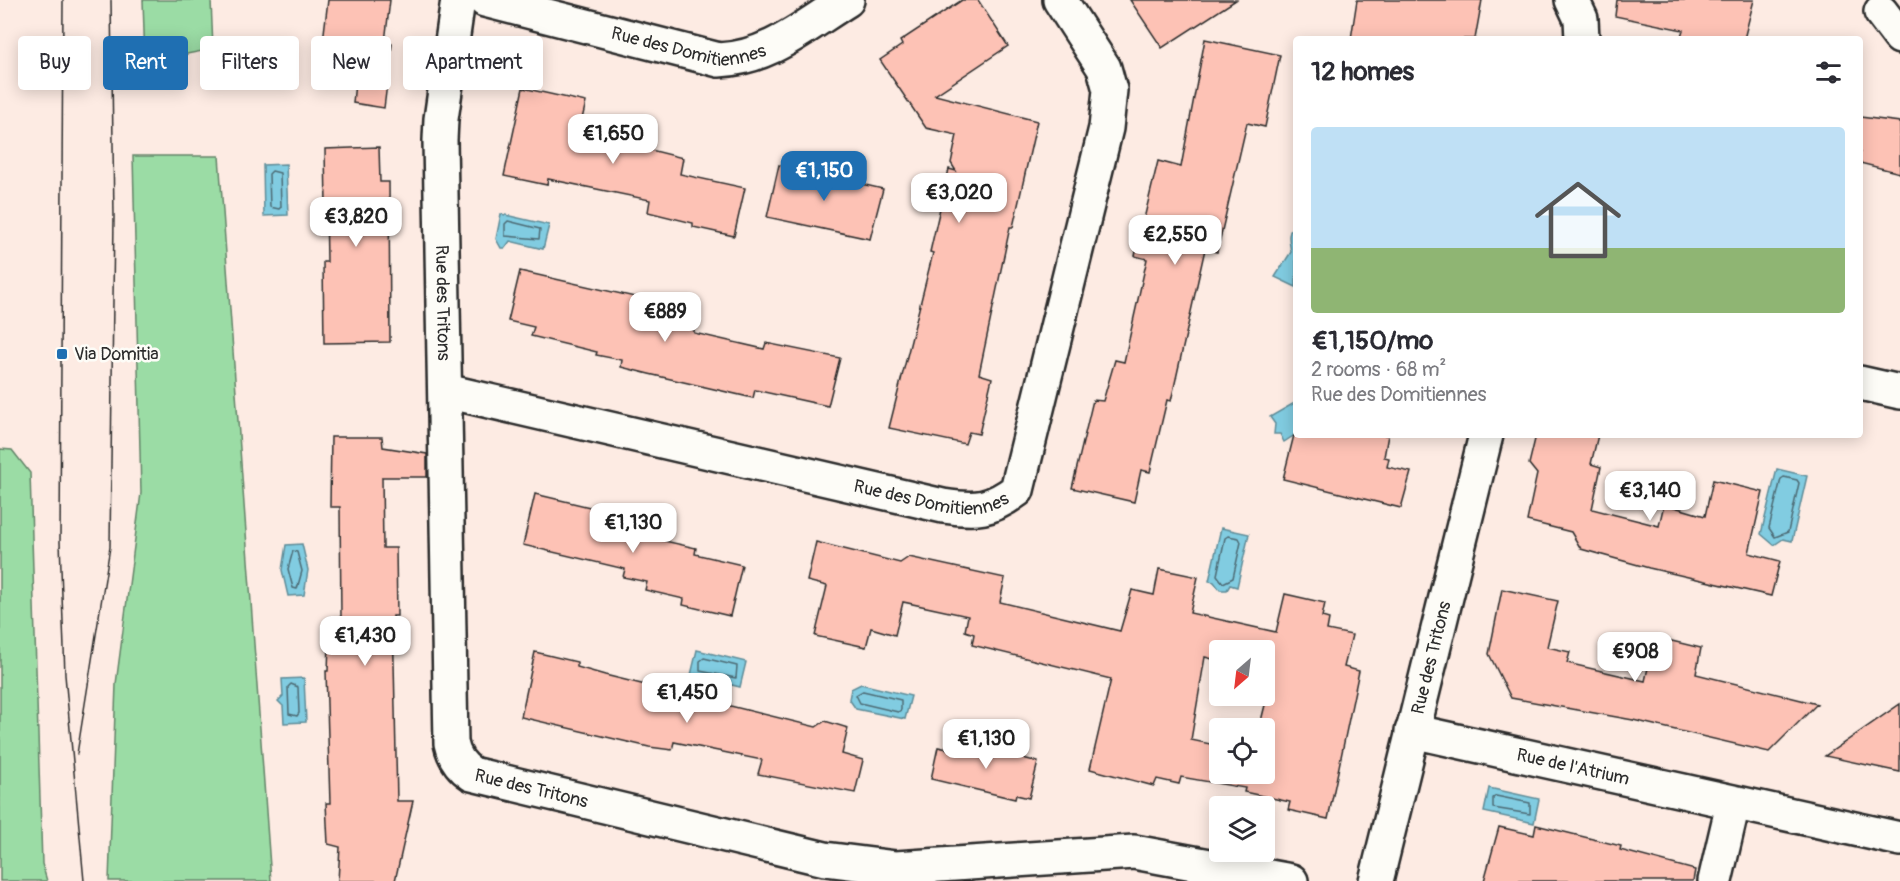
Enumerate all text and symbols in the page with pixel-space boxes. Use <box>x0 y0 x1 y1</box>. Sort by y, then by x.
street label: Rue des Domitiennes <box>609 21 769 72</box>
chip: Buy <box>18 36 91 90</box>
chip: Rent <box>103 36 188 90</box>
chip: Filters <box>200 36 299 90</box>
chip: New <box>311 36 391 90</box>
chip: Apartment <box>403 36 543 90</box>
text: 12 homes <box>1311 56 1414 88</box>
icon: filters <box>1812 56 1845 89</box>
pin: €1,650 <box>564 114 662 165</box>
text: €1,650 <box>582 121 644 146</box>
pin: €1,150 <box>775 151 873 202</box>
text: €1,150 <box>795 158 853 183</box>
icon: home <box>1524 166 1632 274</box>
pin: €3,020 <box>910 173 1008 224</box>
text: €3,020 <box>925 180 993 205</box>
pin: €3,820 <box>307 197 405 248</box>
text: €3,820 <box>324 204 388 229</box>
pin: €2,550 <box>1126 215 1224 266</box>
text: €2,550 <box>1143 222 1207 247</box>
street label: Rue des Tritons <box>430 245 456 361</box>
pin: €889 <box>629 292 701 343</box>
text: €889 <box>643 299 687 324</box>
text: €1,150/mo <box>1311 325 1433 357</box>
place label: Via Domitia <box>74 343 159 366</box>
marker: Via Domitia <box>55 347 69 361</box>
text: 2 rooms · 68 m² <box>1311 357 1446 382</box>
text: Rue des Domitiennes <box>1311 382 1487 407</box>
pin: €3,140 <box>1601 471 1699 522</box>
street label: Rue des Domitiennes <box>852 474 1013 520</box>
text: €3,140 <box>1619 478 1681 503</box>
pin: €1,130 <box>584 503 682 554</box>
text: €1,130 <box>604 510 662 535</box>
street label: Rue des Tritons <box>1406 599 1456 717</box>
pin: €1,430 <box>316 616 414 667</box>
text: €1,430 <box>334 623 396 648</box>
pin: €908 <box>1599 632 1671 683</box>
text: €908 <box>1611 639 1659 664</box>
north arrow <box>1209 640 1275 706</box>
map controls <box>1209 640 1275 862</box>
pin: €1,450 <box>638 673 736 724</box>
text: €1,450 <box>656 680 718 705</box>
button: locate <box>1209 718 1275 784</box>
pin: €1,130 <box>937 719 1035 770</box>
text: €1,130 <box>957 726 1015 751</box>
street label: Rue de l'Atrium <box>1514 743 1632 790</box>
street label: Rue des Tritons <box>472 764 590 813</box>
button: layers <box>1209 796 1275 862</box>

